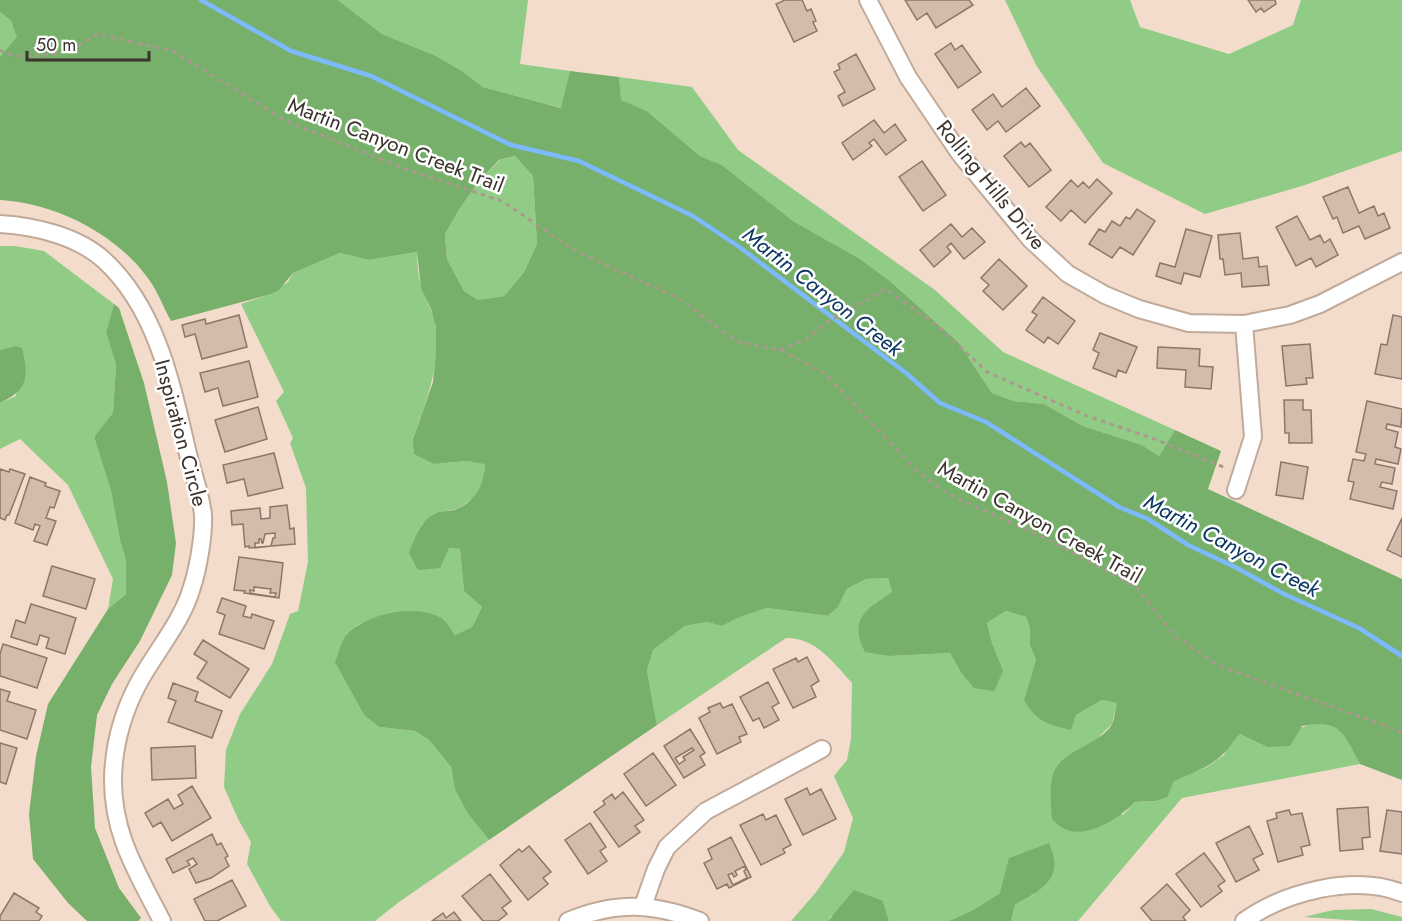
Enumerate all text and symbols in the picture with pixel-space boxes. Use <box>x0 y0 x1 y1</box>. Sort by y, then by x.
scale bar <box>27 24 148 62</box>
text: 50 m <box>36 32 76 58</box>
street label: Martin Canyon Creek Trail <box>284 90 508 200</box>
street label: Rolling Hills Drive <box>929 114 1053 256</box>
water label: Martin Canyon Creek <box>736 218 911 365</box>
street label: Inspiration Circle <box>147 356 215 510</box>
street label: Martin Canyon Creek Trail <box>932 453 1148 591</box>
water label: Martin Canyon Creek <box>1139 485 1327 606</box>

